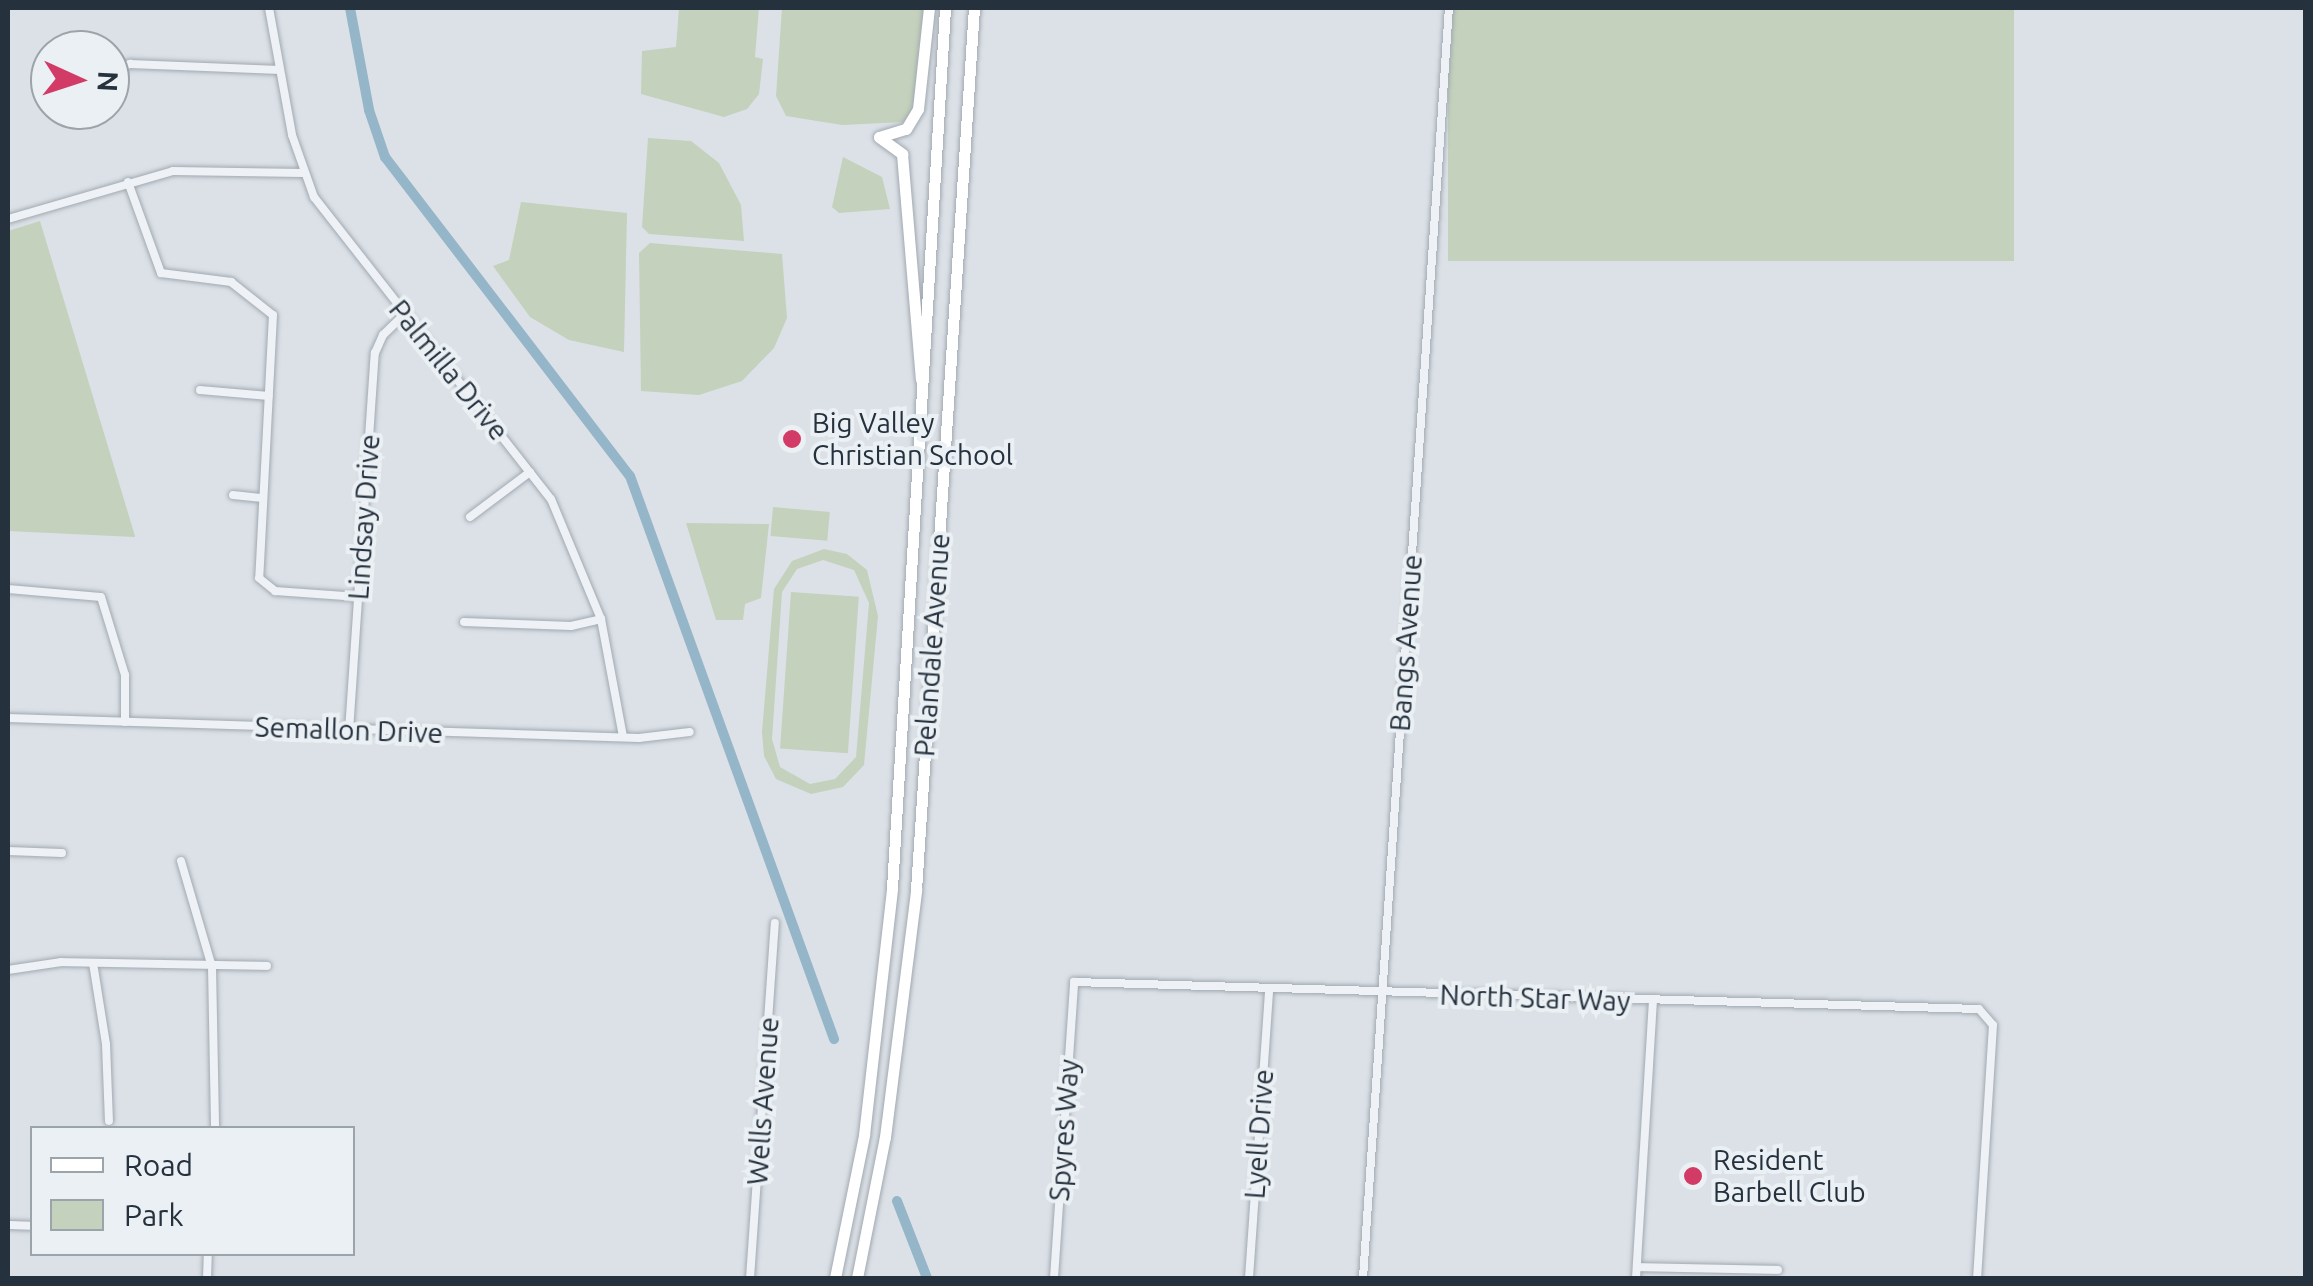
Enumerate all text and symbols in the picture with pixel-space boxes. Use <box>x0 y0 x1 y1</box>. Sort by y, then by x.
north arrow <box>30 30 130 130</box>
text: N <box>92 70 124 93</box>
street label: Palmilla Drive <box>382 293 516 447</box>
place label: Big Valley Christian School <box>812 406 1013 472</box>
marker: Big Valley Christian School <box>781 428 803 450</box>
street label: Lindsay Drive <box>341 433 387 601</box>
street label: Pelandale Avenue <box>907 532 957 758</box>
street label: Bangs Avenue <box>1383 553 1429 733</box>
street label: Semallon Drive <box>254 710 444 750</box>
street label: North Star Way <box>1439 978 1631 1018</box>
street label: Wells Avenue <box>740 1016 786 1186</box>
street label: Spyres Way <box>1042 1058 1086 1202</box>
street label: Lyell Drive <box>1238 1068 1280 1200</box>
legend <box>30 1126 355 1256</box>
place label: Resident Barbell Club <box>1713 1143 1866 1209</box>
text: Road <box>124 1148 193 1182</box>
marker: Resident Barbell Club <box>1682 1165 1704 1187</box>
text: Park <box>124 1198 184 1232</box>

